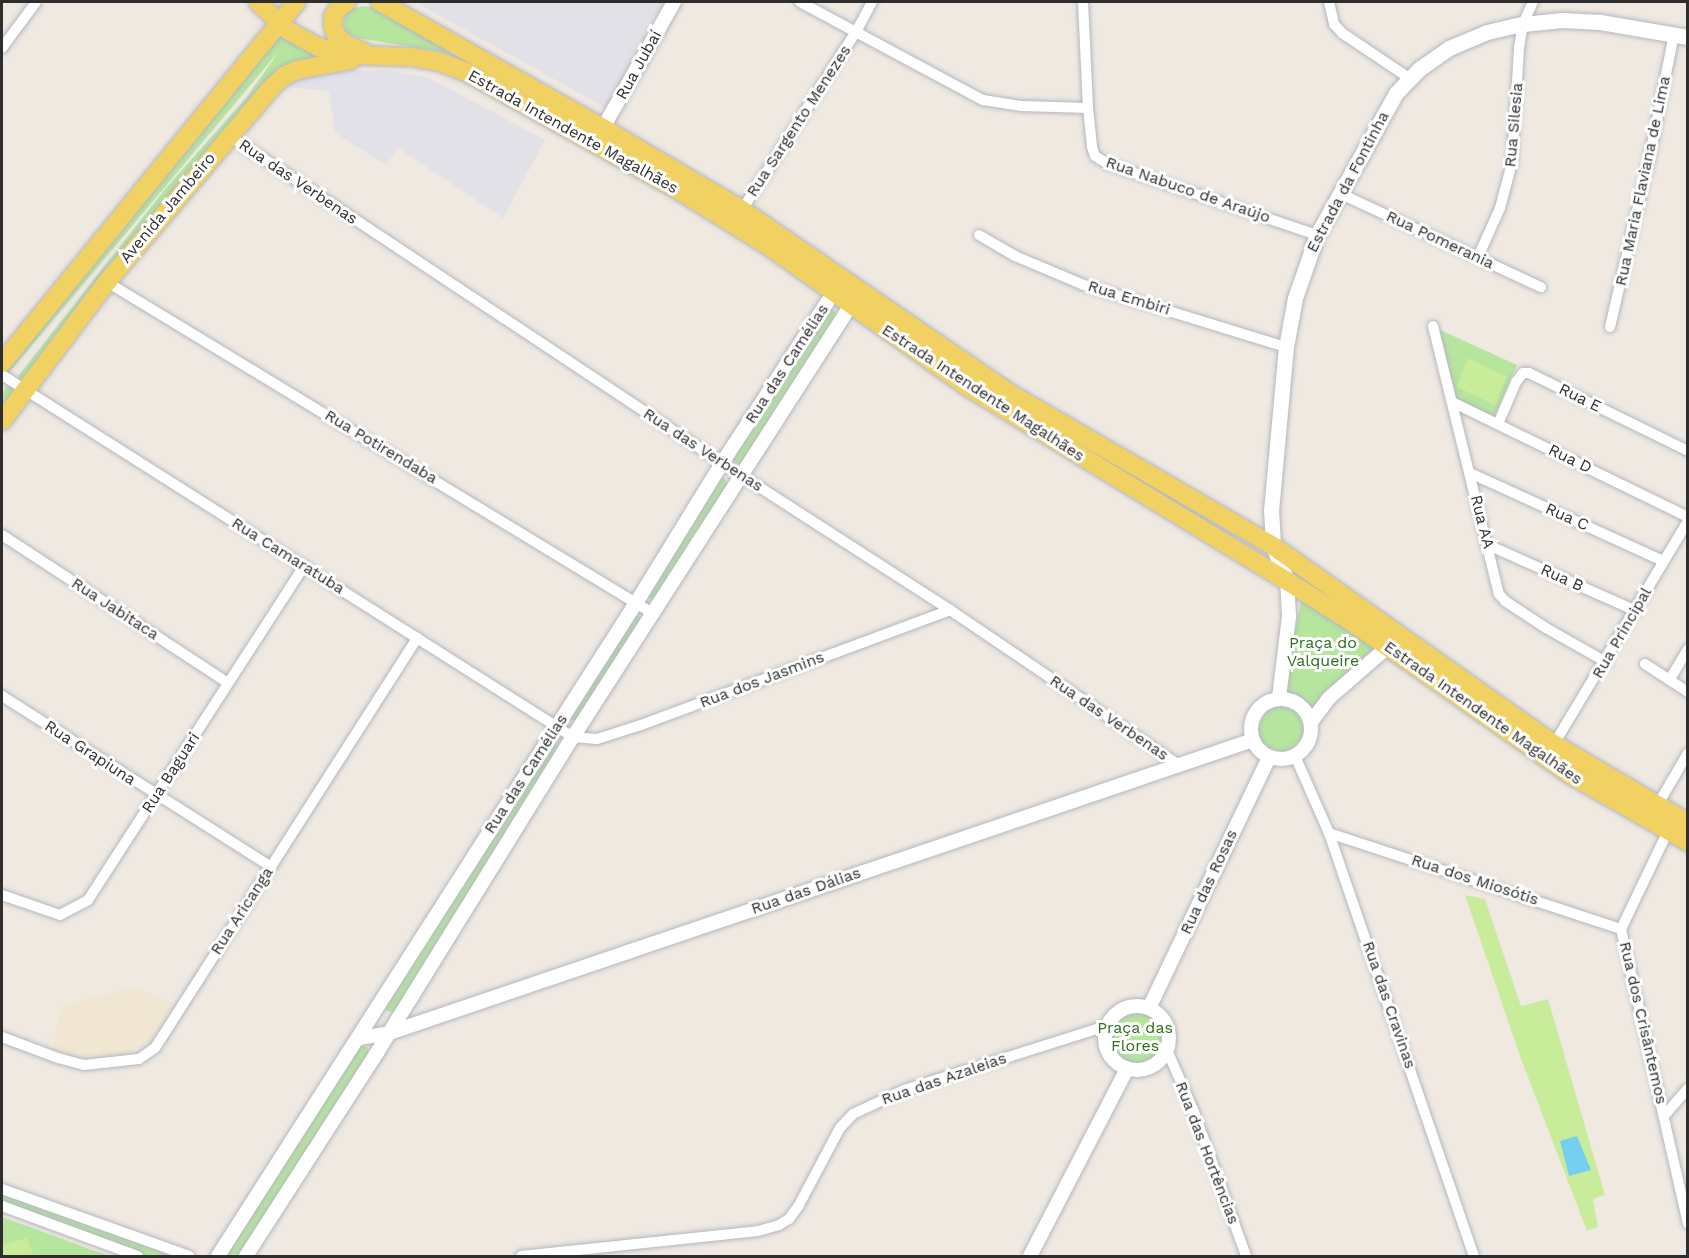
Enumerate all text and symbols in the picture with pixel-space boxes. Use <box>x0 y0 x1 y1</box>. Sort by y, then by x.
street label: Rua Jubaí <box>612 27 666 103</box>
street label: Rua Sargento Menezes <box>743 41 855 201</box>
street label: Estrada Intendente Magalhães <box>464 66 682 198</box>
street label: Rua Maria Flaviana de Lima <box>1611 74 1675 288</box>
street label: Rua Silesia <box>1501 82 1527 168</box>
street label: Estrada da Fontinha <box>1302 108 1394 256</box>
street label: Rua das Verbenas <box>235 135 361 229</box>
street label: Avenida Jambeiro <box>116 149 220 267</box>
street label: Rua Nabuco de Araújo <box>1103 153 1273 227</box>
street label: Rua Pomerania <box>1383 207 1497 273</box>
street label: Rua Embiri <box>1085 276 1173 320</box>
street label: Rua das Camélias <box>741 300 833 428</box>
street label: Estrada Intendente Magalhães <box>878 320 1088 466</box>
street label: Rua E <box>1556 379 1604 417</box>
street label: Rua das Verbenas <box>639 404 767 496</box>
street label: Rua Potirendaba <box>321 406 441 488</box>
street label: Rua D <box>1545 440 1595 478</box>
street label: Rua AA <box>1466 493 1498 551</box>
street label: Rua C <box>1542 499 1592 535</box>
street label: Rua Camaratuba <box>228 513 348 599</box>
street label: Rua B <box>1537 560 1587 596</box>
street label: Rua Jabitaca <box>68 574 162 644</box>
street label: Rua Principal <box>1588 584 1656 682</box>
park label: Praça do Valqueire <box>1287 633 1359 671</box>
street label: Estrada Intendente Magalhães <box>1380 637 1586 789</box>
street label: Rua dos Jasmins <box>697 647 827 713</box>
street label: Rua das Verbenas <box>1046 671 1172 765</box>
street label: Rua das Camélias <box>480 710 572 838</box>
street label: Rua Grapiuna <box>41 716 139 790</box>
street label: Rua Baguari <box>138 729 204 817</box>
street label: Rua das Rosas <box>1176 826 1242 938</box>
street label: Rua dos Miosótis <box>1409 850 1541 910</box>
street label: Rua Aricanga <box>206 863 278 959</box>
street label: Rua das Dálias <box>748 863 864 919</box>
street label: Rua das Cravinas <box>1358 939 1420 1071</box>
street label: Rua dos Crisântemos <box>1615 940 1671 1106</box>
park label: Praça das Flores <box>1097 1018 1173 1056</box>
street label: Rua das Azaleias <box>879 1048 1009 1110</box>
street label: Rua das Hortências <box>1171 1079 1243 1227</box>

